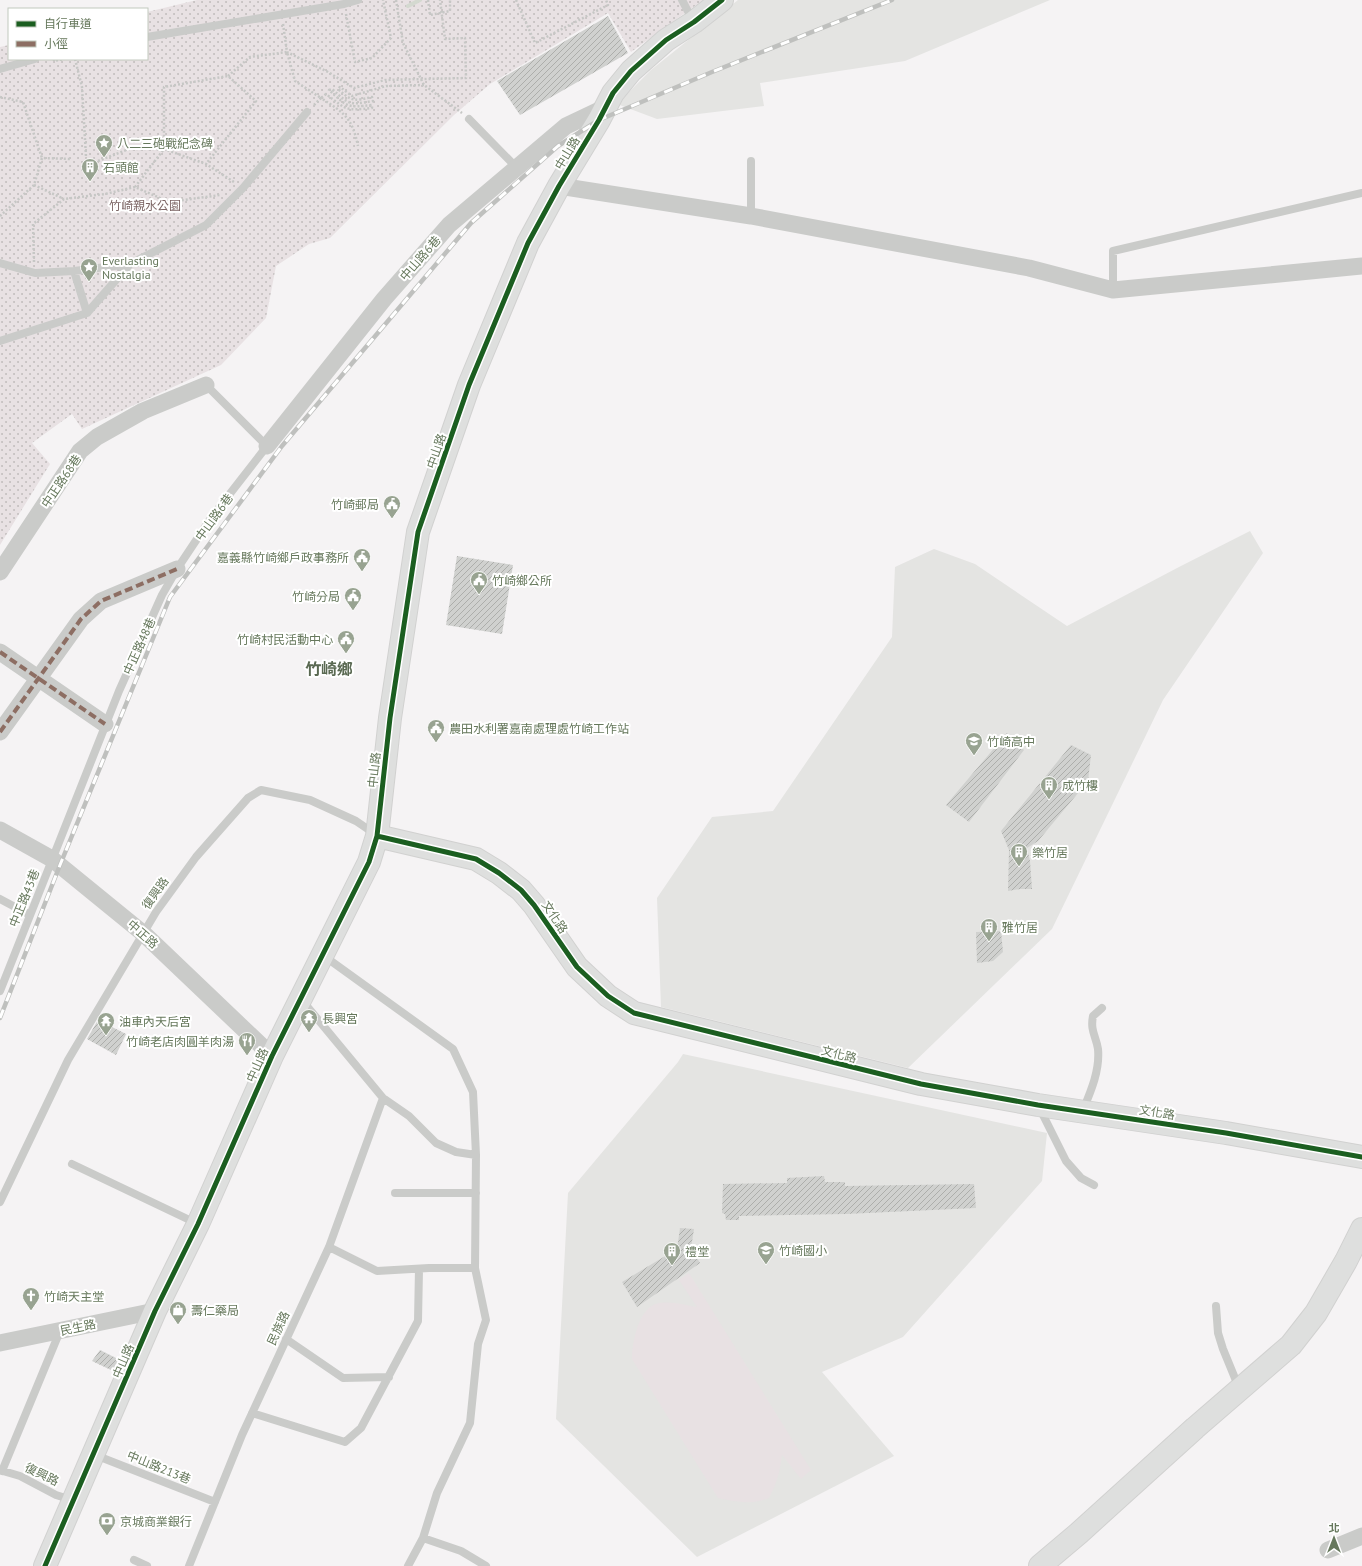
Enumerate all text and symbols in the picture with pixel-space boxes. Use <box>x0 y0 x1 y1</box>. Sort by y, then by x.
legend <box>8 8 148 60</box>
text: 自行車道 <box>44 16 92 31</box>
text: 小徑 <box>44 36 68 51</box>
place icon: 八二三砲戰紀念碑 <box>94 133 114 158</box>
street label: 中山路 <box>551 134 583 172</box>
place label: 八二三砲戰紀念碑 <box>117 136 213 151</box>
building icon: 石頭館 <box>80 157 100 182</box>
place label: 石頭館 <box>103 160 139 175</box>
park label: 竹崎親水公園 <box>109 198 181 213</box>
street label: 中山路6巷 <box>396 232 444 284</box>
place label: Everlasting Nostalgia <box>102 253 159 282</box>
place icon: Everlasting Nostalgia <box>79 257 99 282</box>
street label: 中山路 <box>423 432 449 470</box>
street label: 中正路68巷 <box>38 451 84 511</box>
street label: 中山路6巷 <box>192 491 236 543</box>
public building icon: 竹崎郵局 <box>382 494 402 519</box>
place label: 竹崎郵局 <box>331 497 379 512</box>
public building icon: 嘉義縣竹崎鄉戶政事務所 <box>352 547 372 572</box>
place label: 嘉義縣竹崎鄉戶政事務所 <box>217 550 349 565</box>
public building icon: 竹崎鄉公所 <box>469 570 489 595</box>
place label: 竹崎鄉公所 <box>492 573 552 588</box>
public building icon: 竹崎分局 <box>343 586 363 611</box>
place label: 竹崎分局 <box>292 589 340 604</box>
street label: 中正路48巷 <box>120 615 158 677</box>
public building icon: 竹崎村民活動中心 <box>336 629 356 654</box>
place label: 竹崎村民活動中心 <box>237 632 333 647</box>
district label: 竹崎鄉 <box>305 659 353 679</box>
public building icon: 農田水利署嘉南處理處竹崎工作站 <box>426 718 446 743</box>
place label: 農田水利署嘉南處理處竹崎工作站 <box>449 721 629 736</box>
school or university icon: 竹崎高中 <box>964 731 984 756</box>
place label: 竹崎高中 <box>987 734 1035 749</box>
street label: 中山路 <box>365 751 383 789</box>
building icon: 成竹樓 <box>1039 775 1059 800</box>
place label: 成竹樓 <box>1062 778 1098 793</box>
building icon: 樂竹居 <box>1009 842 1029 867</box>
place label: 樂竹居 <box>1032 845 1068 860</box>
street label: 中正路43巷 <box>6 867 42 929</box>
street label: 復興路 <box>139 874 171 912</box>
street label: 文化路 <box>539 898 571 936</box>
street label: 中正路 <box>124 917 162 951</box>
building icon: 雅竹居 <box>979 917 999 942</box>
place label: 雅竹居 <box>1002 920 1038 935</box>
temple icon: 長興宮 <box>299 1008 319 1033</box>
temple icon: 油車內天后宮 <box>96 1011 116 1036</box>
place label: 長興宮 <box>322 1011 358 1026</box>
place label: 油車內天后宮 <box>119 1014 191 1029</box>
restaurant icon: 竹崎老店肉圓羊肉湯 <box>237 1031 257 1056</box>
place label: 竹崎老店肉圓羊肉湯 <box>126 1034 234 1049</box>
street label: 文化路 <box>820 1042 858 1066</box>
street label: 中山路 <box>243 1045 271 1085</box>
street label: 文化路 <box>1138 1102 1176 1122</box>
school or university icon: 竹崎國小 <box>756 1240 776 1265</box>
building icon: 禮堂 <box>662 1241 682 1266</box>
place label: 竹崎國小 <box>779 1243 827 1258</box>
place label: 禮堂 <box>685 1244 709 1259</box>
church icon: 竹崎天主堂 <box>21 1286 41 1311</box>
place label: 竹崎天主堂 <box>44 1289 104 1304</box>
shop icon: 壽仁藥局 <box>168 1300 188 1325</box>
place label: 壽仁藥局 <box>191 1303 239 1318</box>
street label: 民族路 <box>264 1309 292 1347</box>
street label: 民生路 <box>59 1316 97 1338</box>
street label: 中山路 <box>109 1341 137 1381</box>
street label: 中山路213巷 <box>125 1447 193 1487</box>
street label: 復興路 <box>23 1459 61 1489</box>
bank icon: 京城商業銀行 <box>97 1511 117 1536</box>
place label: 京城商業銀行 <box>120 1514 192 1529</box>
north arrow <box>1314 1518 1354 1558</box>
text: 北 <box>1329 1521 1340 1535</box>

